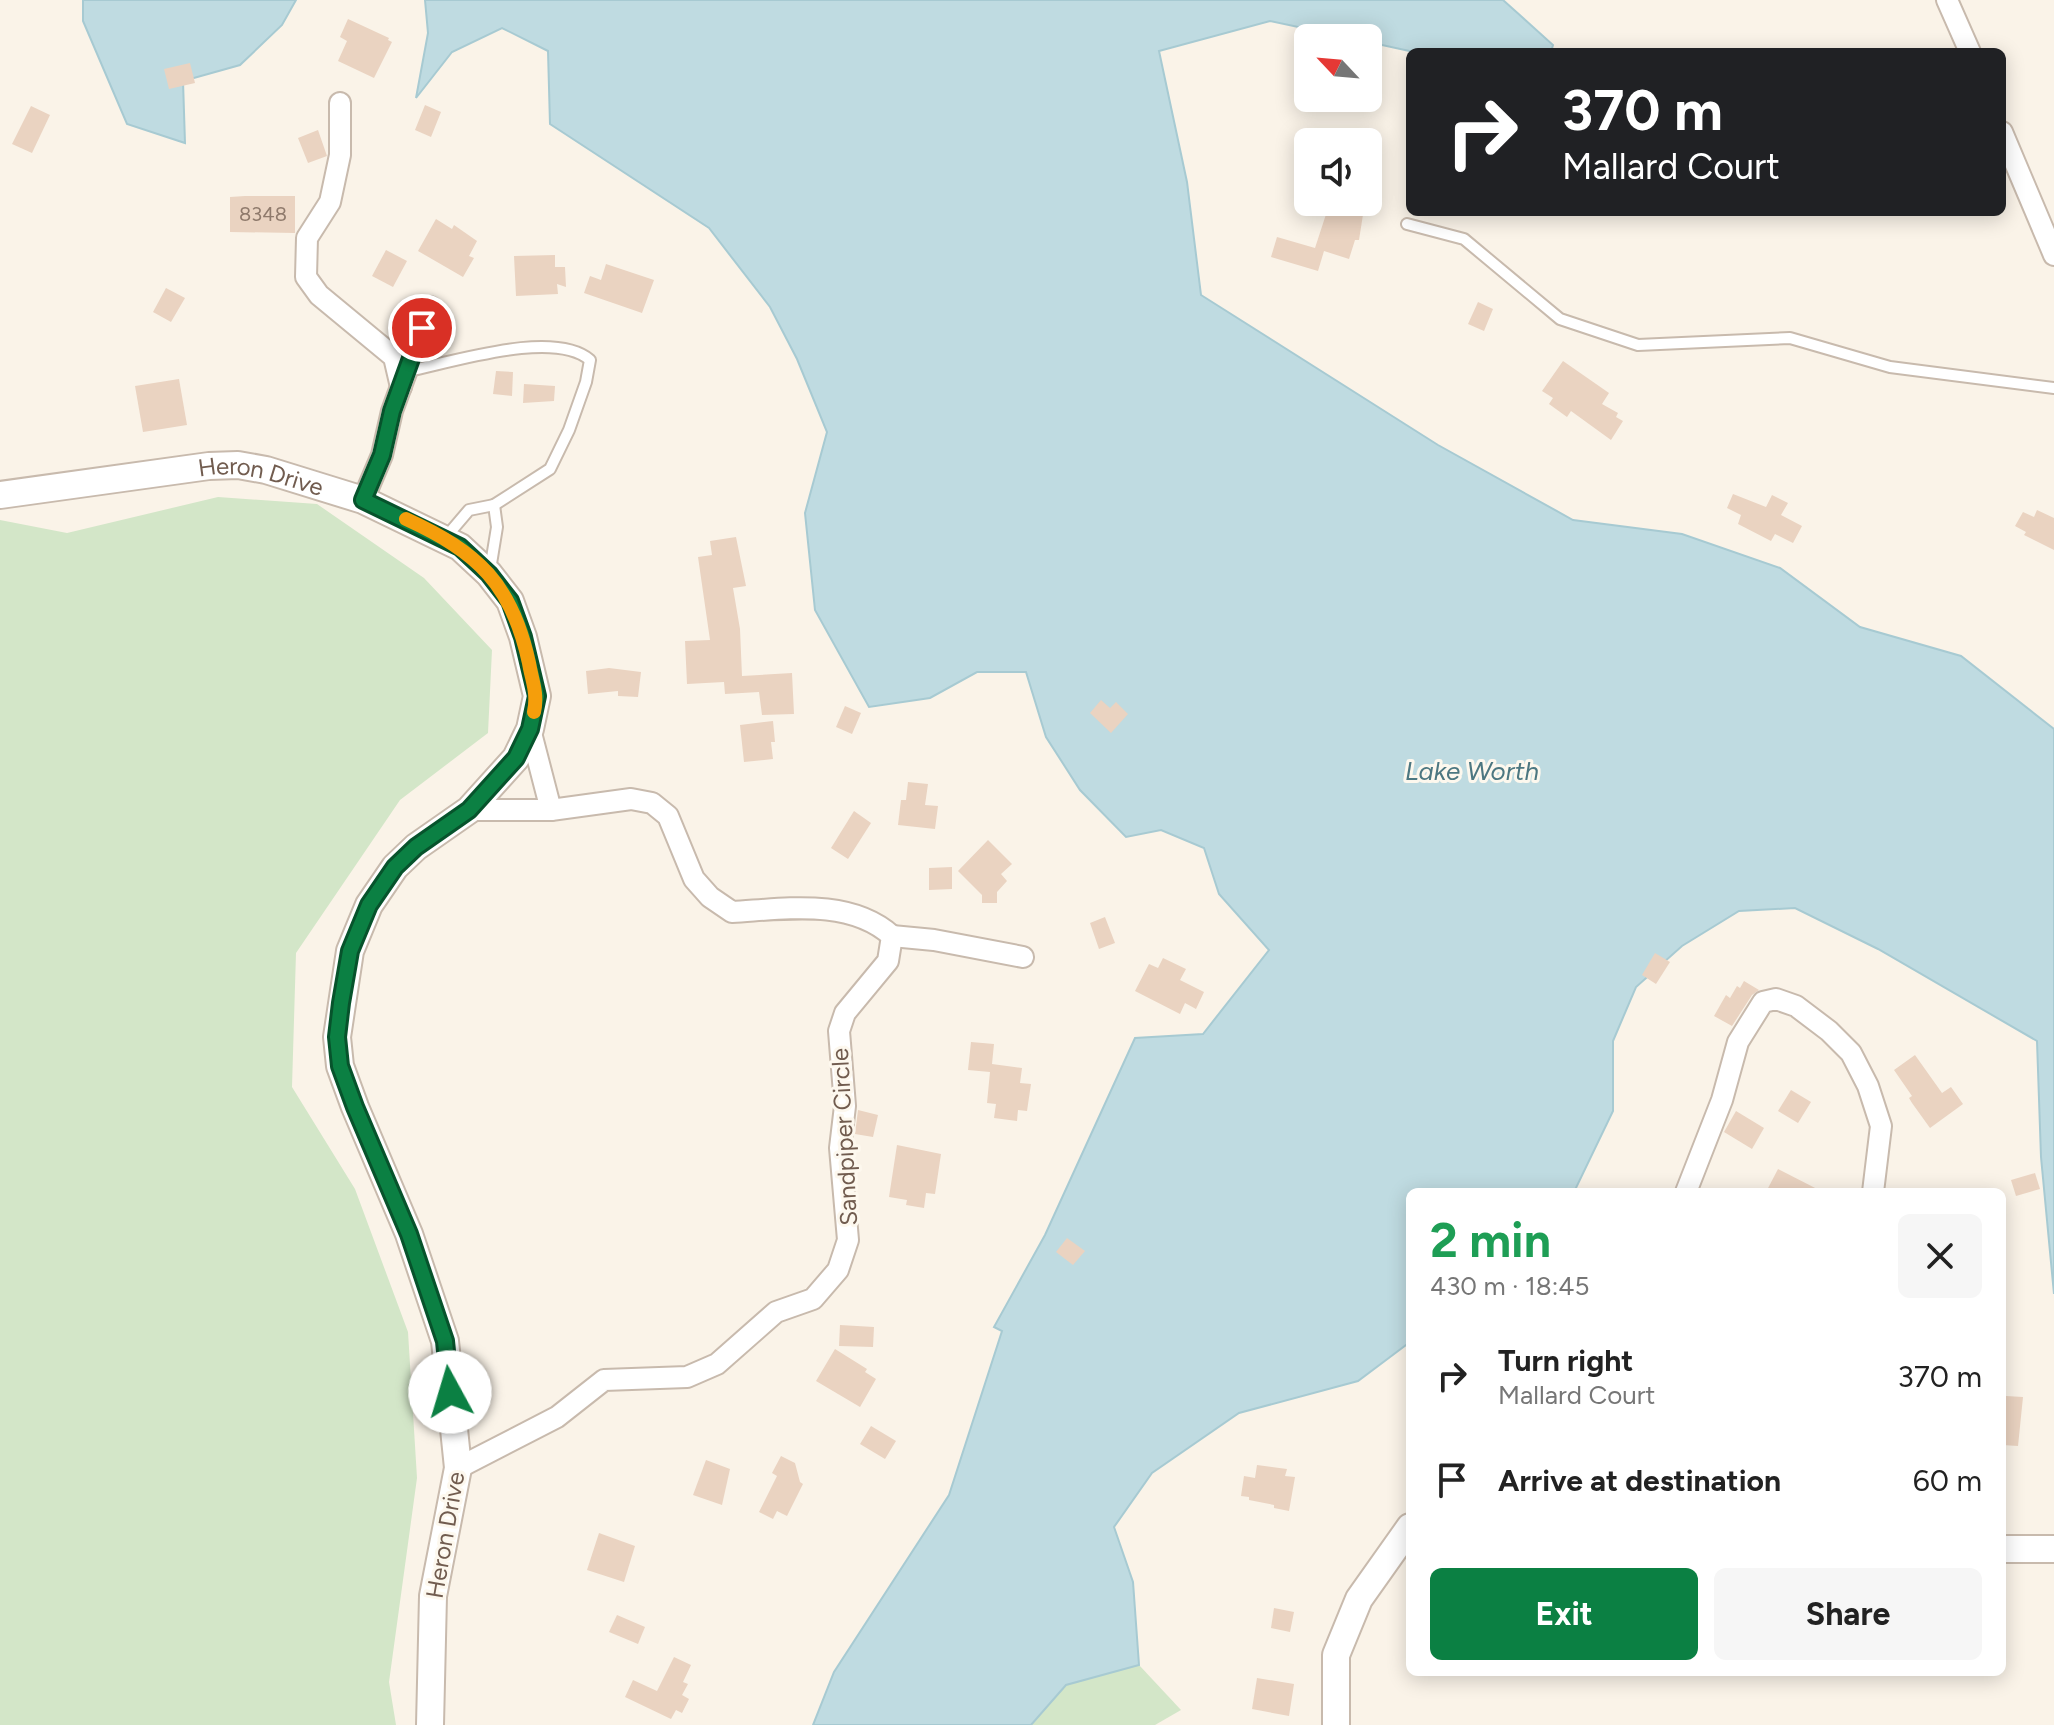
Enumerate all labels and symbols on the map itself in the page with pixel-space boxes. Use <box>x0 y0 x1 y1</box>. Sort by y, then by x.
north arrow <box>1294 24 1382 112</box>
house number: 8348 <box>239 202 287 226</box>
pin <box>388 294 456 362</box>
street label: Heron Drive <box>196 451 327 501</box>
water label: Lake Worth <box>1405 755 1539 787</box>
street label: Sandpiper Circle <box>825 1047 863 1227</box>
position arrow <box>408 1350 492 1434</box>
street label: Heron Drive <box>420 1469 470 1601</box>

